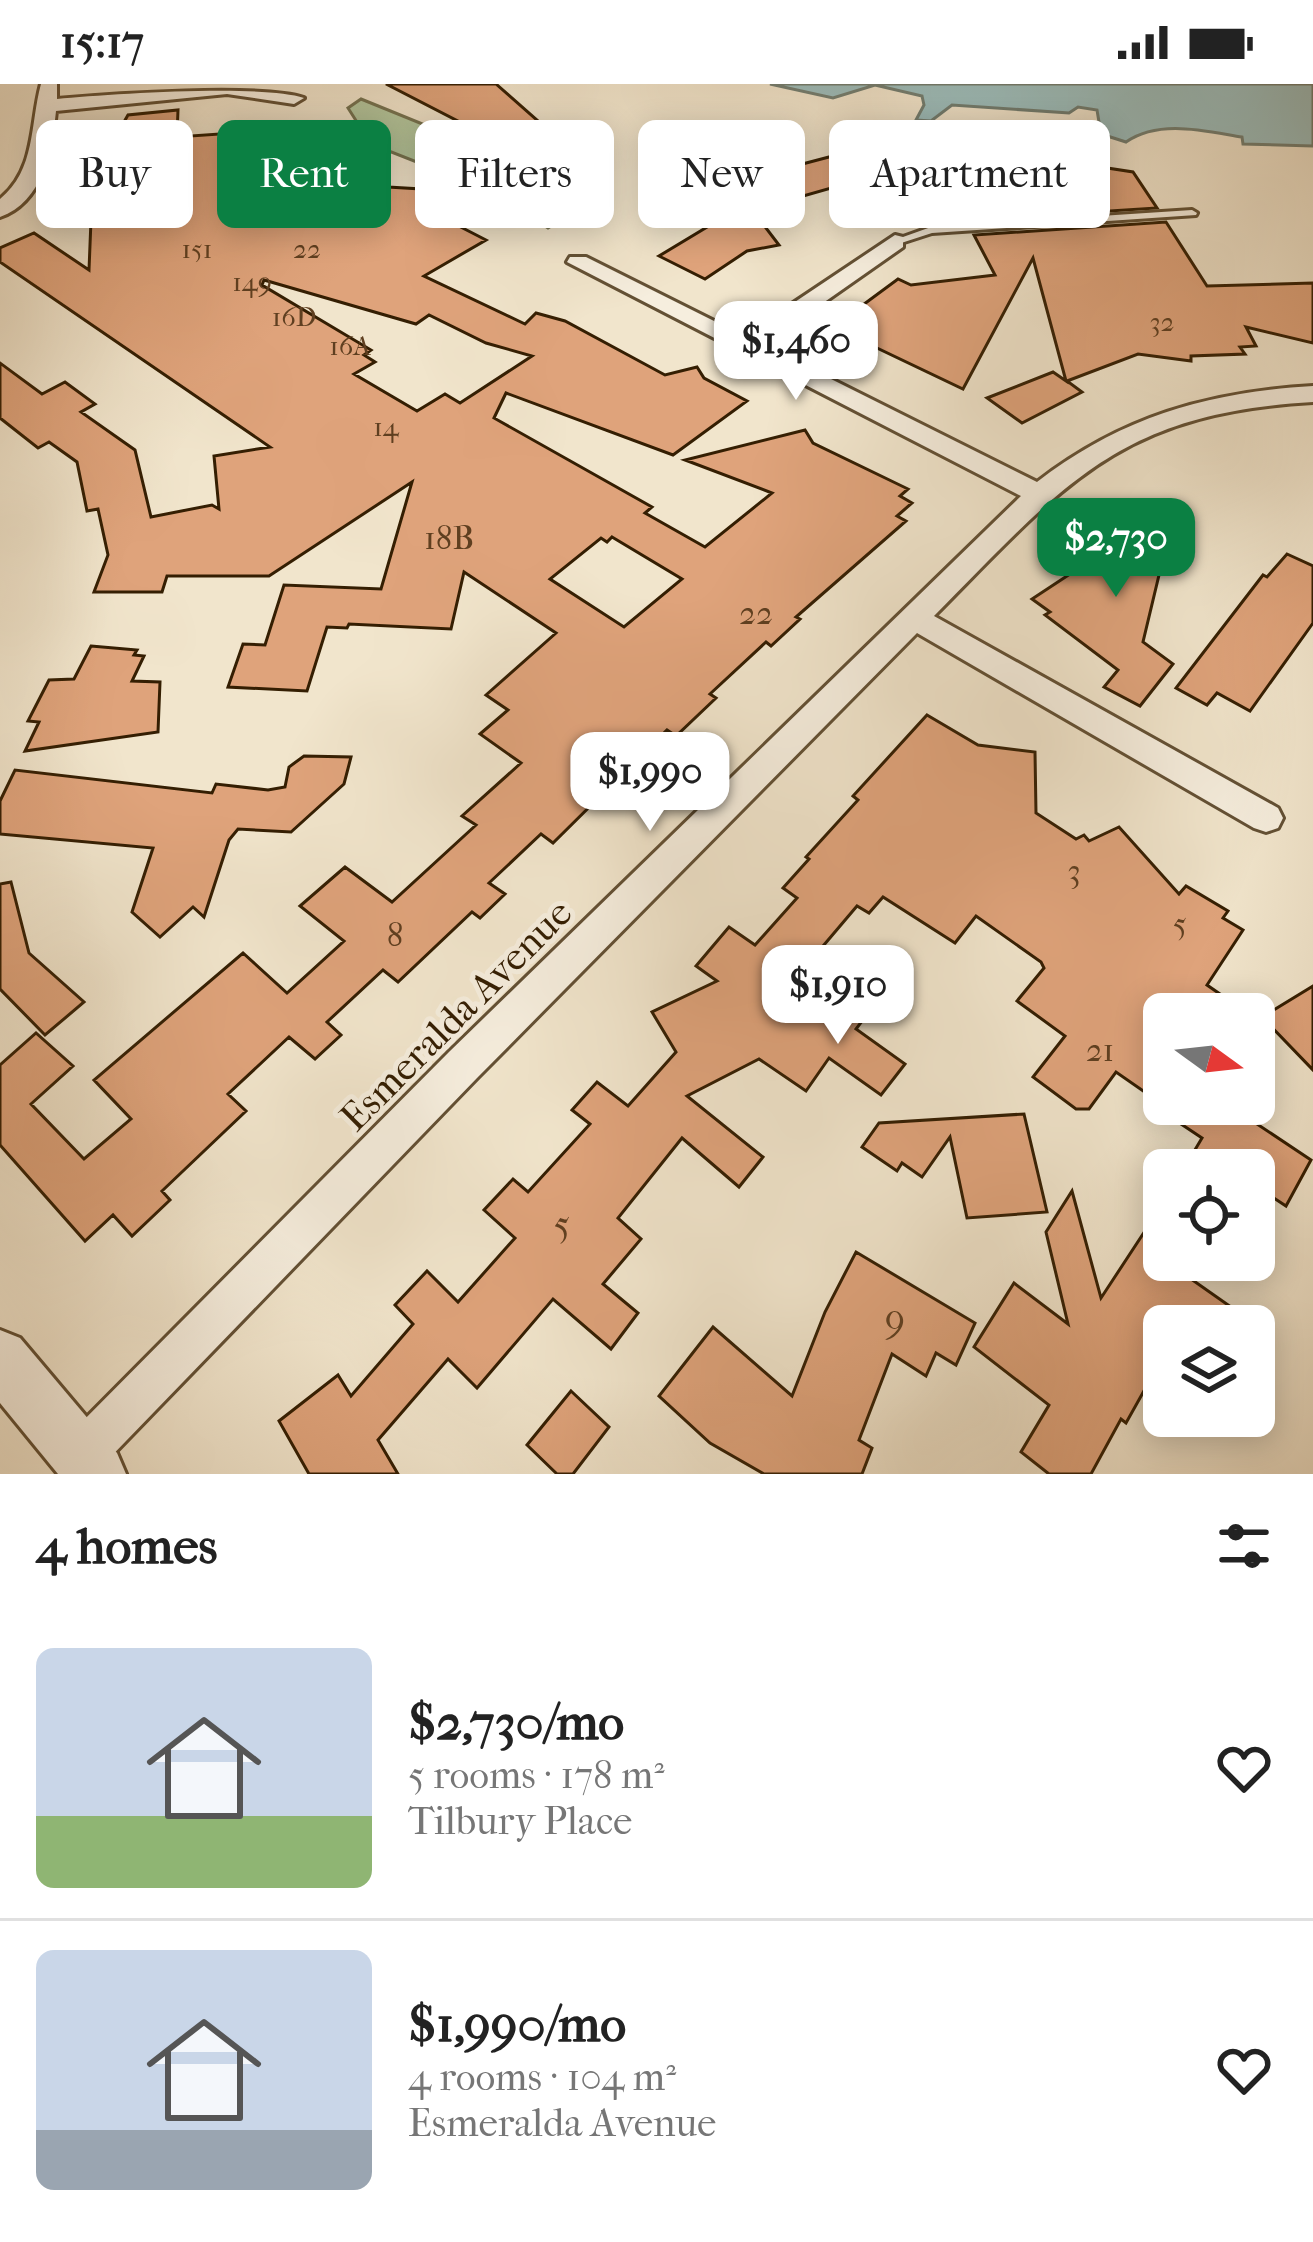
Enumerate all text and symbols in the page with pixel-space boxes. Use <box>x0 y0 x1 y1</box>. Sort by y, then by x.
text: 15:17 <box>60 16 144 69</box>
chip: Buy <box>36 120 193 228</box>
chip: Rent <box>217 120 391 228</box>
chip: Filters <box>415 120 614 228</box>
chip: New <box>638 120 805 228</box>
chip: Apartment <box>829 120 1110 228</box>
house number: 151 <box>182 233 212 265</box>
house number: 22 <box>293 233 321 265</box>
house number: 149 <box>232 266 272 298</box>
house number: 16D <box>272 301 316 333</box>
pin: $1,460 <box>698 301 894 403</box>
house number: 32 <box>1150 306 1174 338</box>
text: $1,460 <box>741 317 851 363</box>
house number: 16A <box>329 330 371 362</box>
house number: 14 <box>373 411 400 443</box>
pin: $2,730 <box>1018 498 1214 600</box>
text: $2,730 <box>1064 514 1168 560</box>
house number: 18B <box>424 519 474 558</box>
house number: 22 <box>739 594 773 633</box>
pin: $1,990 <box>552 732 748 834</box>
text: $1,990 <box>597 748 703 794</box>
house number: 3 <box>1067 852 1081 891</box>
street label: Esmeralda Avenue <box>331 890 581 1140</box>
house number: 5 <box>1173 905 1187 944</box>
house number: 8 <box>387 916 403 955</box>
pin: $1,910 <box>740 945 936 1047</box>
text: $1,910 <box>789 961 887 1007</box>
north arrow <box>1143 993 1275 1125</box>
map controls <box>1143 993 1275 1437</box>
house number: 21 <box>1086 1031 1114 1070</box>
button: locate <box>1143 1149 1275 1281</box>
house number: 5 <box>554 1201 570 1247</box>
house number: 9 <box>885 1296 905 1342</box>
button: layers <box>1143 1305 1275 1437</box>
icon: filters <box>1211 1513 1277 1579</box>
text: 4 homes <box>36 1516 217 1576</box>
text: $2,730/mo <box>408 1692 624 1752</box>
icon: home <box>132 1696 276 1840</box>
icon: heart <box>1211 1735 1277 1801</box>
text: 5 rooms · 178 m² <box>408 1752 664 1798</box>
text: Tilbury Place <box>408 1798 632 1844</box>
text: $1,990/mo <box>408 1994 626 2054</box>
icon: home <box>132 1998 276 2142</box>
icon: heart <box>1211 2037 1277 2103</box>
text: 4 rooms · 104 m² <box>408 2054 676 2100</box>
text: Esmeralda Avenue <box>408 2100 716 2146</box>

